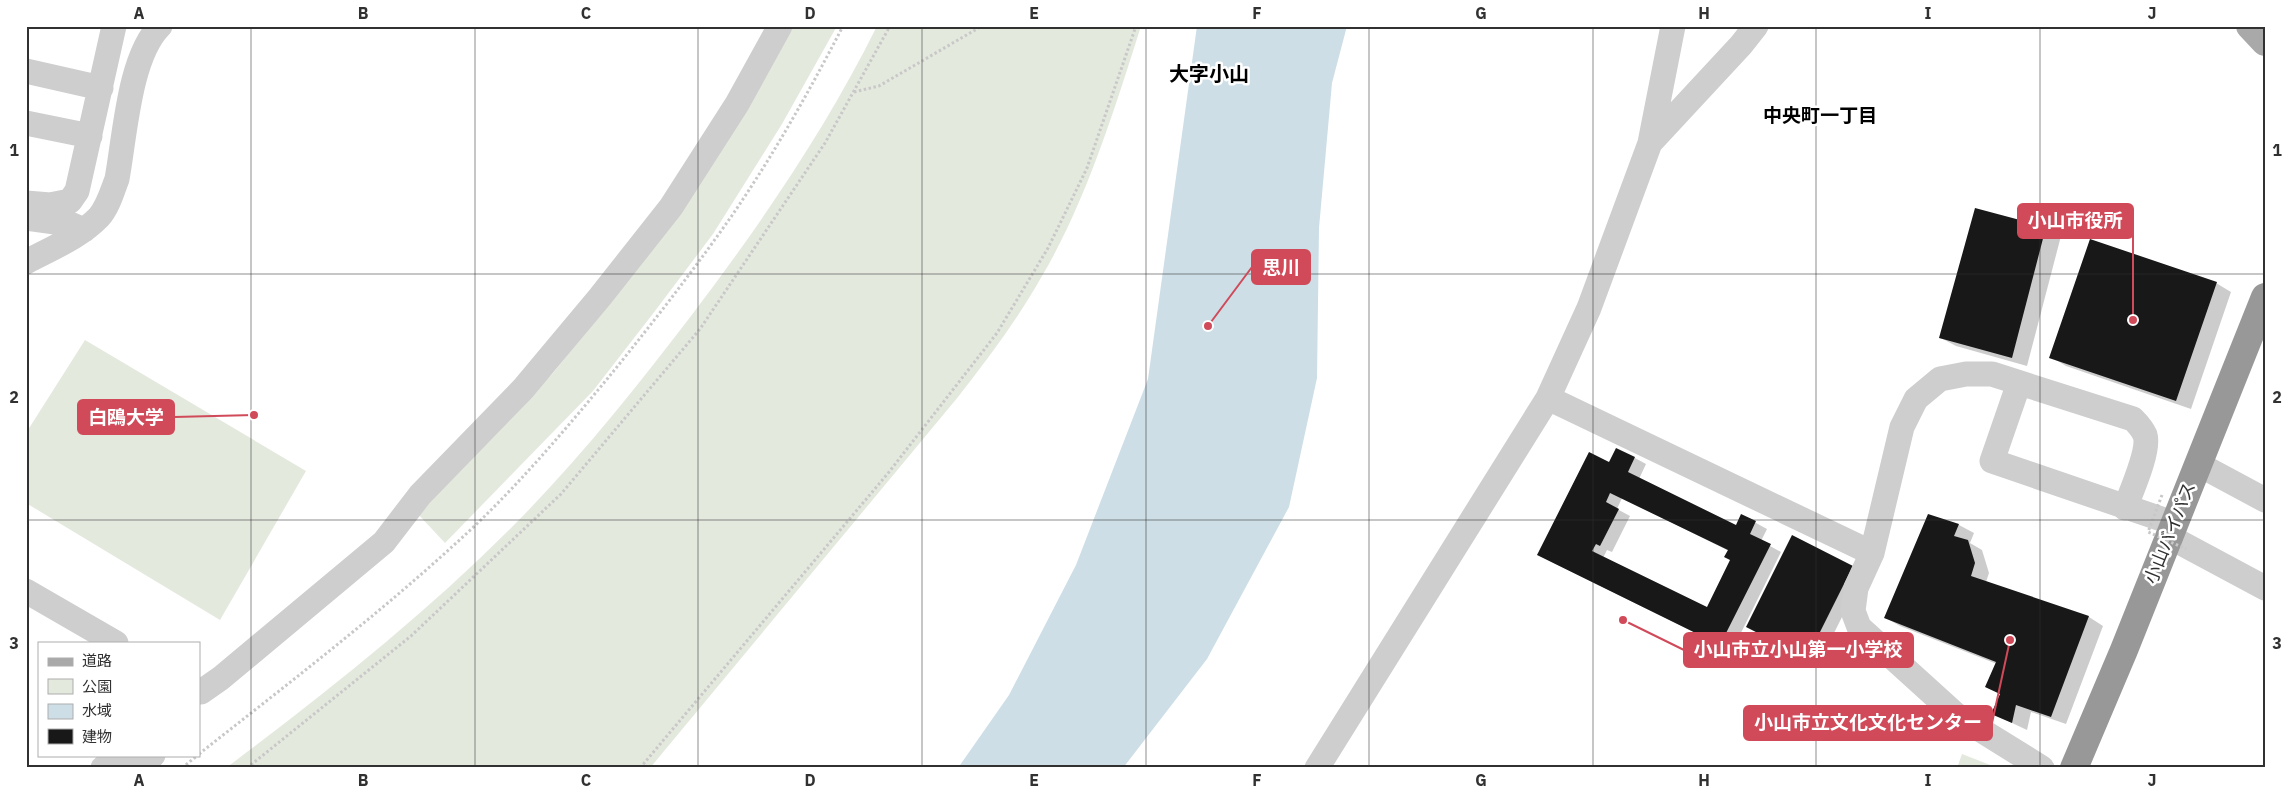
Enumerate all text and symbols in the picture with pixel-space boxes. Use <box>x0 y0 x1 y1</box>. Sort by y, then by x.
text: A <box>134 3 145 23</box>
text: B <box>358 3 369 23</box>
text: C <box>581 3 591 23</box>
text: D <box>804 3 816 23</box>
text: E <box>1029 3 1039 23</box>
text: F <box>1252 3 1262 23</box>
text: G <box>1475 3 1487 23</box>
text: H <box>1698 3 1710 23</box>
text: I <box>1925 3 1932 23</box>
text: J <box>2148 3 2156 23</box>
district label: 大字小山 <box>1169 60 1249 87</box>
district label: 中央町一丁目 <box>1763 103 1877 127</box>
text: 1 <box>9 140 19 160</box>
text: 1 <box>2272 140 2282 160</box>
callout: 小山市役所 <box>2018 204 2133 238</box>
text: 小山市役所 <box>2027 208 2123 232</box>
callout: 思川 <box>1252 250 1310 284</box>
text: 思川 <box>1262 255 1300 279</box>
text: 2 <box>9 387 19 407</box>
text: 2 <box>2272 387 2282 407</box>
callout: 白鴎大学 <box>78 400 174 434</box>
text: 白鴎大学 <box>88 405 164 429</box>
street label: 小山バイパス <box>2139 479 2200 587</box>
text: 3 <box>9 633 19 653</box>
callout: 小山市立小山第一小学校 <box>1684 633 1913 667</box>
text: 3 <box>2272 633 2282 653</box>
text: 小山市立小山第一小学校 <box>1693 637 1903 661</box>
legend <box>38 642 200 756</box>
text: 道路 <box>82 651 112 670</box>
text: 公園 <box>82 677 112 696</box>
text: 水域 <box>82 701 112 720</box>
callout: 小山市立文化文化センター <box>1744 706 1992 740</box>
text: 小山市立文化文化センター <box>1754 710 1982 734</box>
text: 建物 <box>82 727 112 746</box>
text: A <box>134 770 145 790</box>
text: B <box>358 770 369 790</box>
text: C <box>581 770 591 790</box>
text: D <box>804 770 816 790</box>
text: E <box>1029 770 1039 790</box>
text: F <box>1252 770 1262 790</box>
text: G <box>1475 770 1487 790</box>
text: H <box>1698 770 1710 790</box>
text: I <box>1925 770 1932 790</box>
text: J <box>2148 770 2156 790</box>

